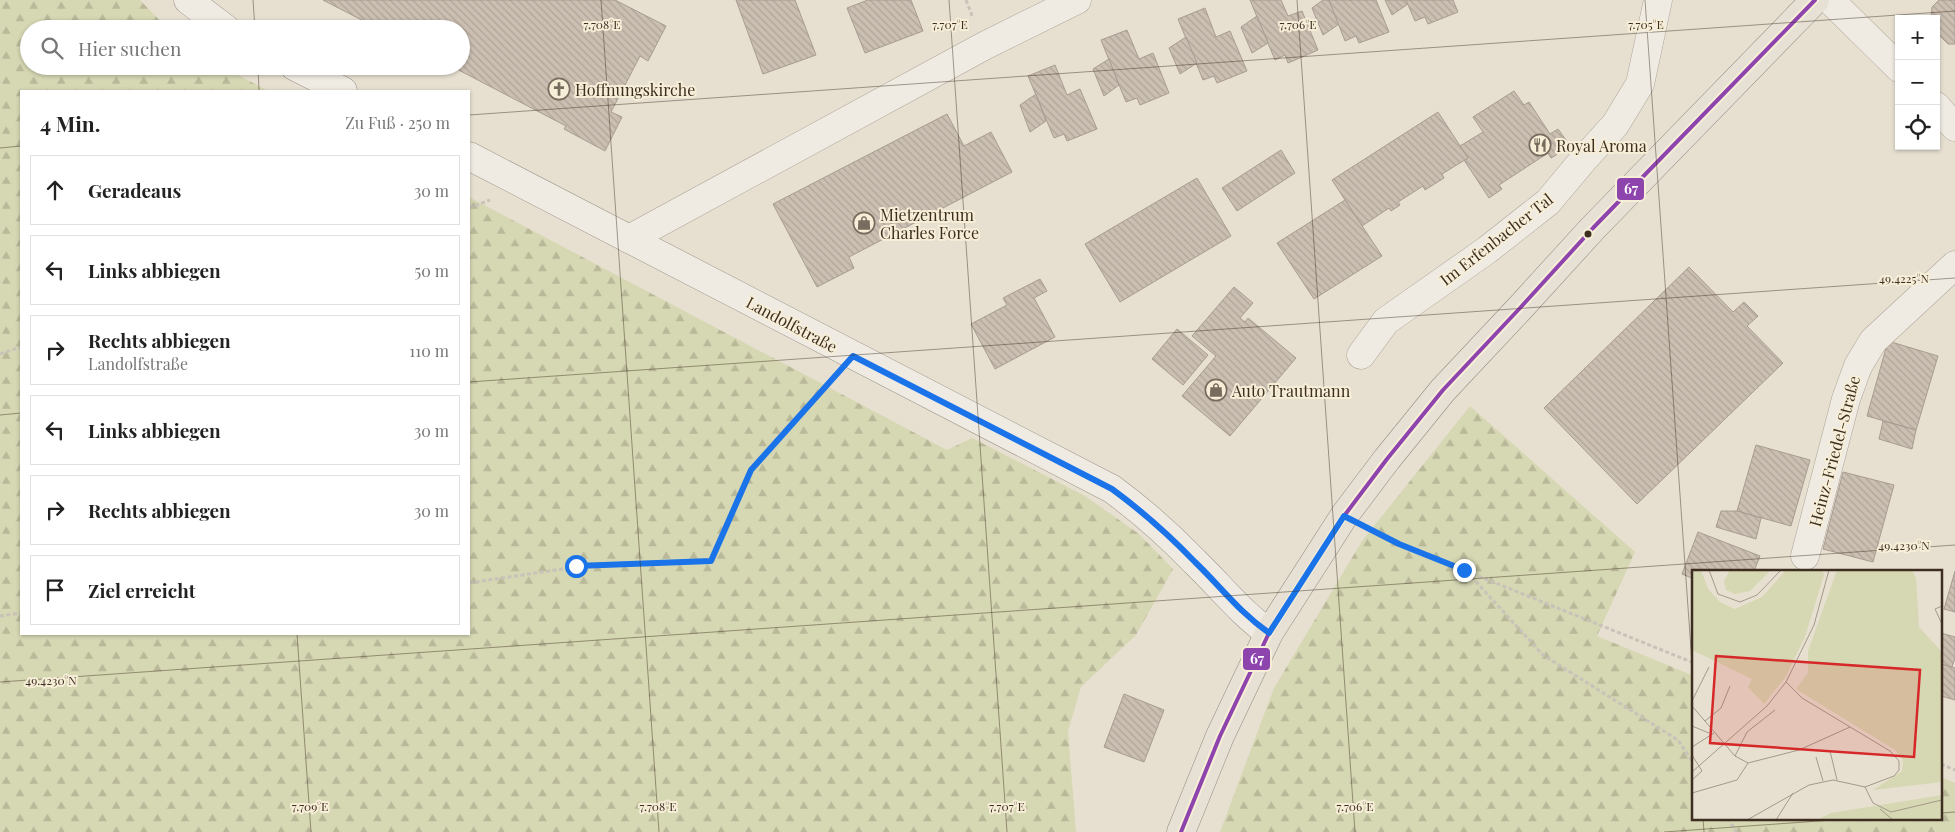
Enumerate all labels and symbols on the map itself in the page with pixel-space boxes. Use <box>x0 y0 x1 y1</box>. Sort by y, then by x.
text: 7.708°E <box>583 16 621 32</box>
text: 7.707°E <box>932 16 968 32</box>
text: 7.706°E <box>1280 16 1316 32</box>
text: 7.705°E <box>1628 16 1664 32</box>
church icon: Hoffnungskirche <box>547 77 571 101</box>
place label: Hoffnungskirche <box>575 79 695 100</box>
restaurant icon: Royal Aroma <box>1528 133 1552 157</box>
place label: Royal Aroma <box>1556 135 1647 156</box>
line badge: 67 <box>1616 177 1645 201</box>
text: 67 <box>1624 179 1639 198</box>
street label: Im Erfenbacher Tal <box>1435 188 1557 290</box>
place label: Mietzentrum Charles Force <box>880 204 979 243</box>
shop icon: Mietzentrum Charles Force <box>852 211 876 235</box>
unlabelled marker <box>1583 229 1593 239</box>
text: 49.4225°N <box>1879 270 1929 286</box>
street label: Landolfstraße <box>743 291 841 357</box>
street label: Heinz-Friedel-Straße <box>1804 373 1864 529</box>
shop icon: Auto Trautmann <box>1204 378 1228 402</box>
place label: Auto Trautmann <box>1231 380 1351 401</box>
text: 49.4230°N <box>1878 537 1930 553</box>
route start <box>565 555 588 578</box>
route end <box>1453 559 1476 582</box>
inset map <box>1692 570 1942 820</box>
line badge: 67 <box>1242 647 1271 671</box>
text: 67 <box>1250 649 1265 668</box>
text: 49.4230°N <box>25 672 77 688</box>
text: 7.709°E <box>292 798 328 814</box>
text: 7.708°E <box>639 798 677 814</box>
text: 7.707°E <box>989 798 1025 814</box>
text: 7.706°E <box>1337 798 1373 814</box>

